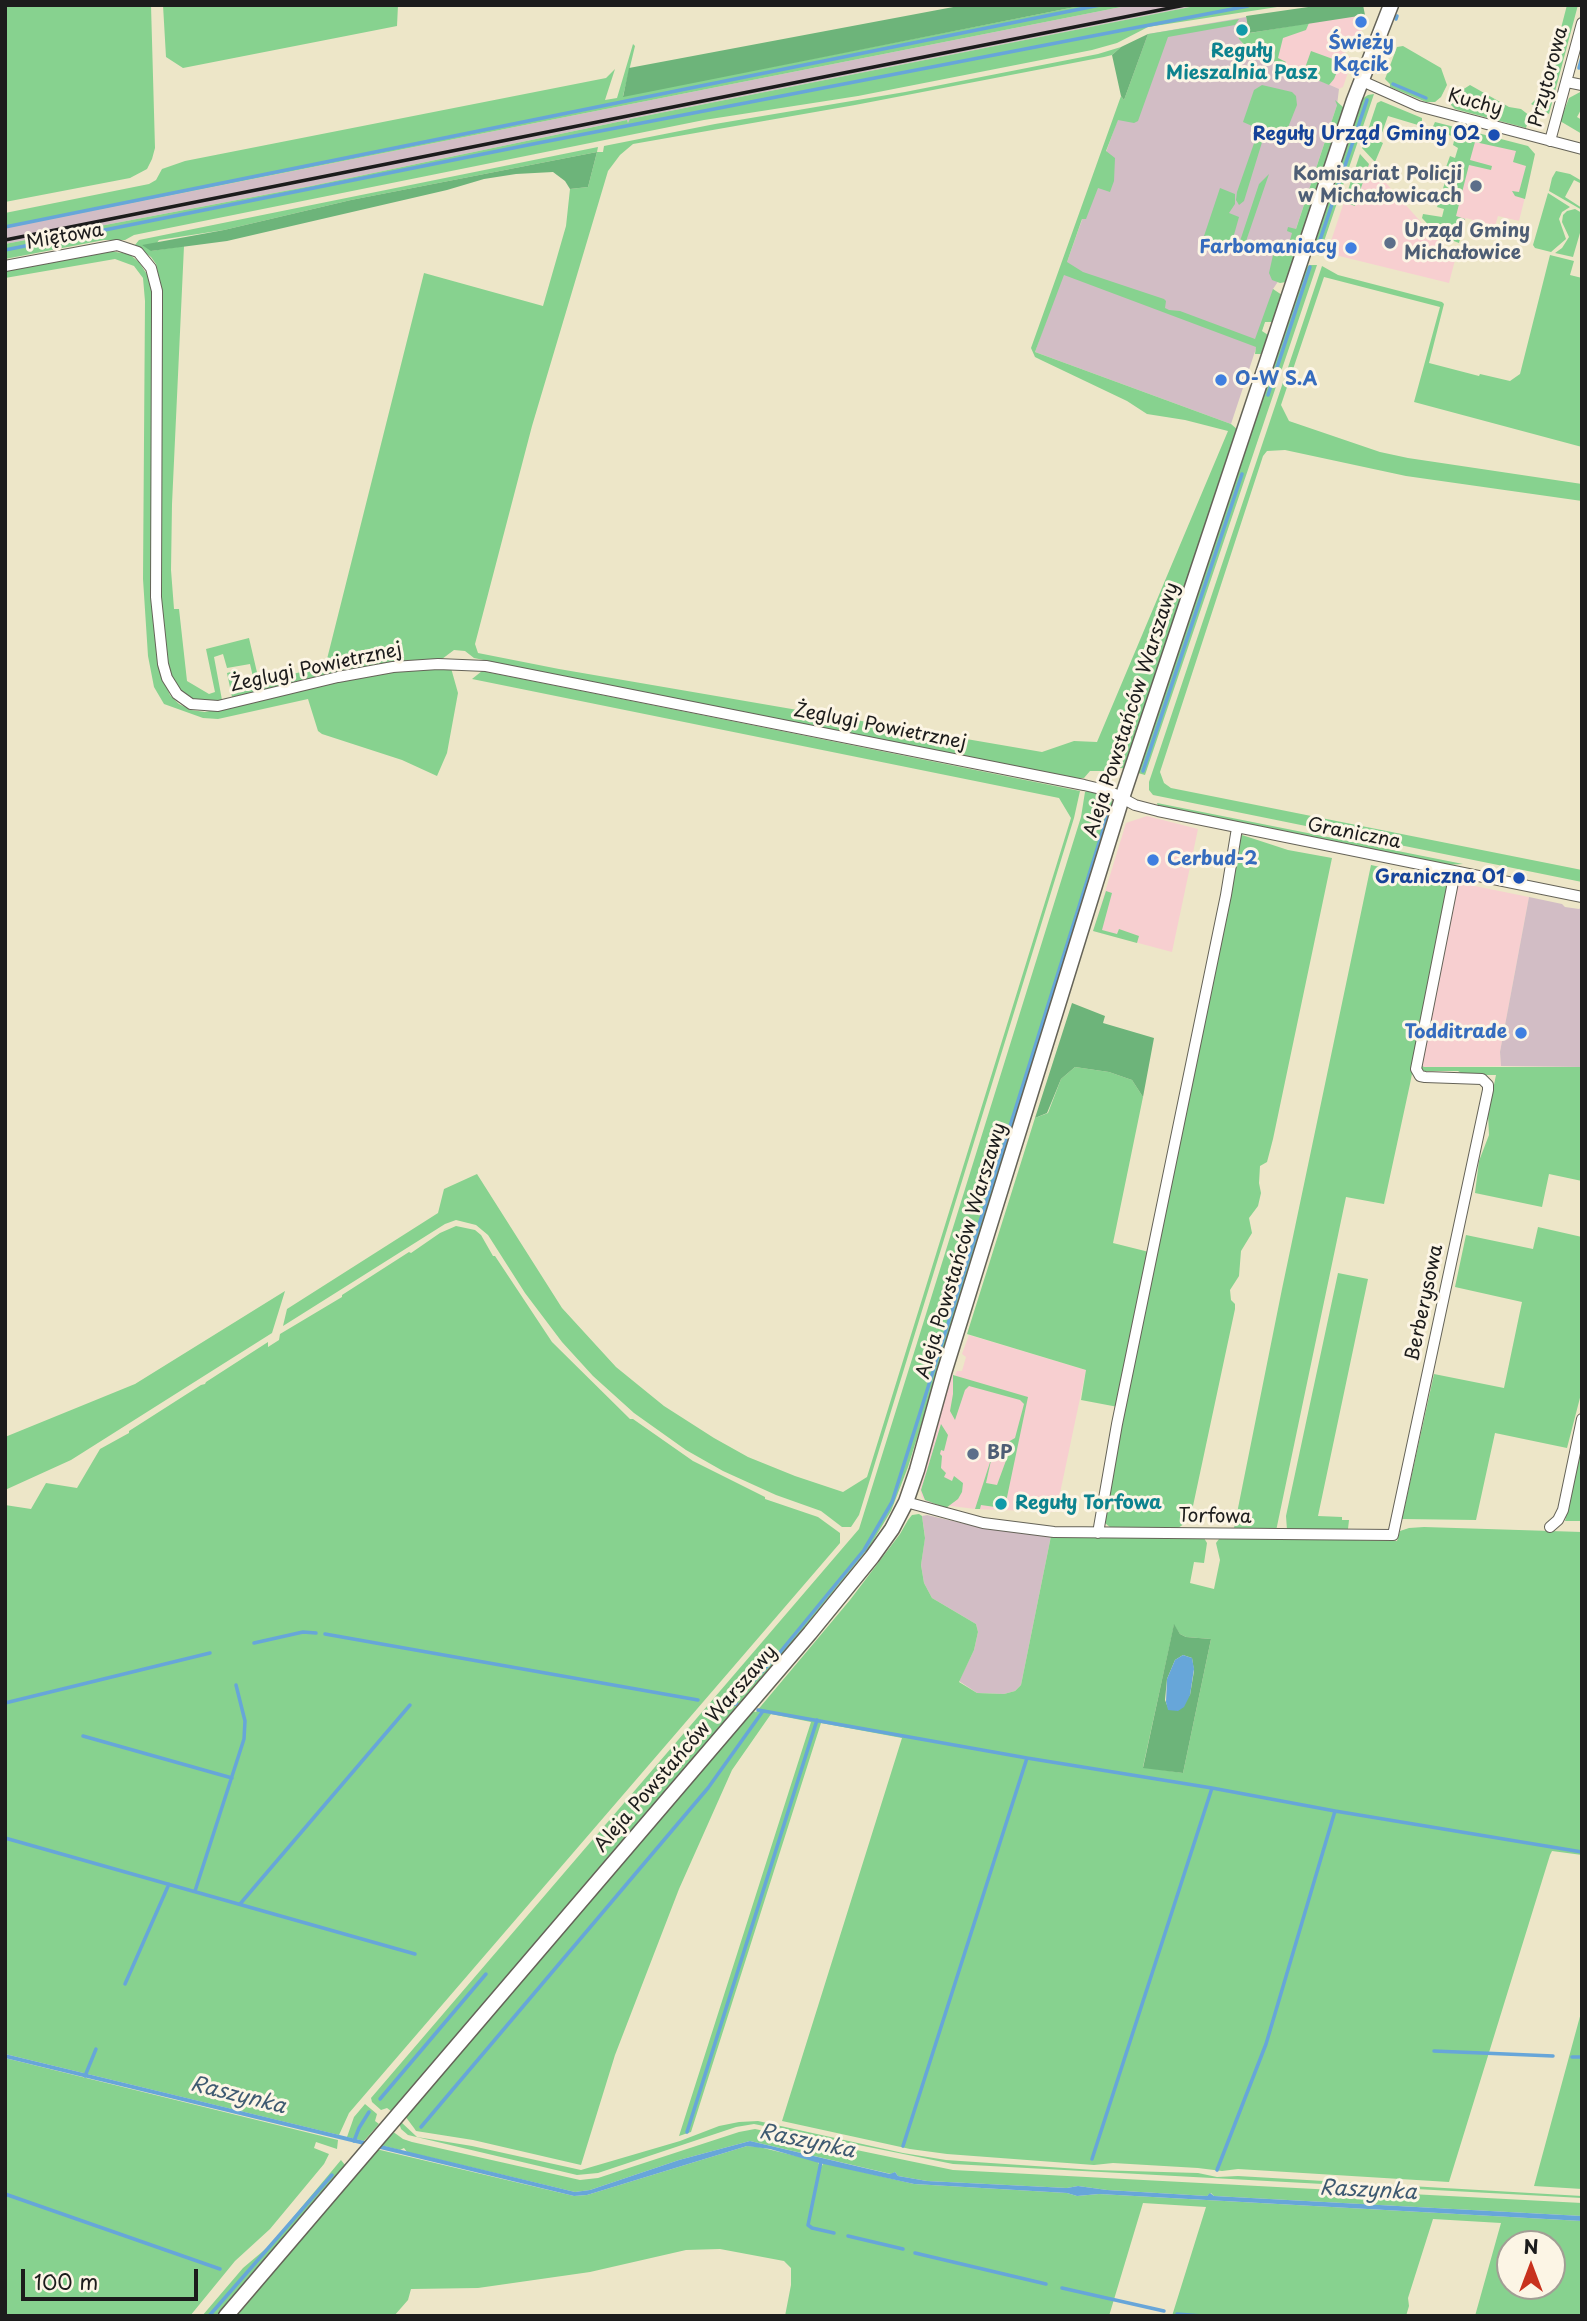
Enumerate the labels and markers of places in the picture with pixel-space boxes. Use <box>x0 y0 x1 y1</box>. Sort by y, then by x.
marker: Świeży Kącik <box>1353 14 1369 30</box>
marker: Reguły Mieszalnia Pasz <box>1234 22 1250 38</box>
place label: Świeży Kącik <box>1328 33 1394 77</box>
place label: Reguły Mieszalnia Pasz <box>1166 41 1318 85</box>
place label: Reguły Urząd Gminy 02 <box>1252 124 1480 146</box>
marker: Reguły Urząd Gminy 02 <box>1486 127 1502 143</box>
place label: Komisariat Policji w Michałowicach <box>1293 164 1462 208</box>
marker: Komisariat Policji w Michałowicach <box>1468 178 1484 194</box>
place label: Urząd Gminy Michałowice <box>1404 221 1530 265</box>
marker: Urząd Gminy Michałowice <box>1382 235 1398 251</box>
place label: Farbomaniacy <box>1199 237 1337 259</box>
marker: Farbomaniacy <box>1343 240 1359 256</box>
place label: O-W S.A <box>1235 369 1317 391</box>
marker: O-W S.A <box>1213 372 1229 388</box>
place label: Cerbud-2 <box>1167 849 1257 871</box>
marker: Cerbud-2 <box>1145 852 1161 868</box>
place label: Graniczna 01 <box>1375 867 1505 889</box>
marker: Graniczna 01 <box>1511 870 1527 886</box>
place label: Todditrade <box>1404 1022 1507 1044</box>
marker: Todditrade <box>1513 1025 1529 1041</box>
place label: BP <box>987 1443 1012 1465</box>
marker: BP <box>965 1446 981 1462</box>
place label: Reguły Torfowa <box>1015 1493 1162 1515</box>
marker: Reguły Torfowa <box>993 1496 1009 1512</box>

